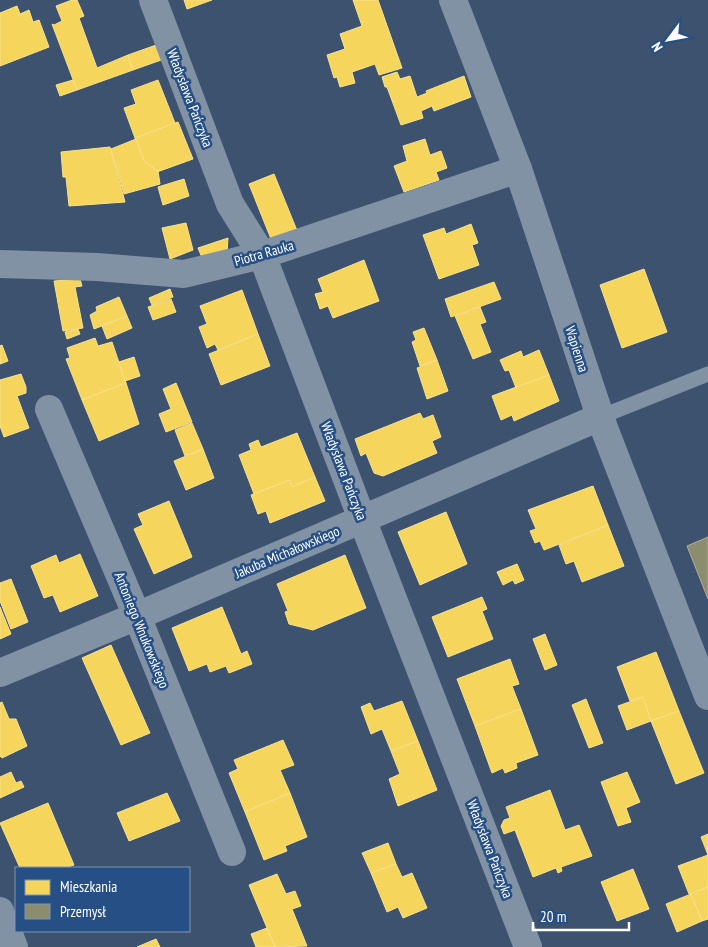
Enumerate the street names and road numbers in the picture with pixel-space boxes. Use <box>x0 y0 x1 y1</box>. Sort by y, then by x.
street label: Władysława Pańczyka <box>163 46 217 150</box>
street label: Piotra Rauka <box>232 236 296 270</box>
street label: Wapienna <box>561 324 593 374</box>
street label: Władysława Pańczyka <box>317 419 371 523</box>
street label: Jakuba Michałowskiego <box>231 522 342 583</box>
street label: Antoniego Wnukowskiego <box>110 569 174 691</box>
street label: Władysława Pańczyka <box>463 797 517 901</box>

